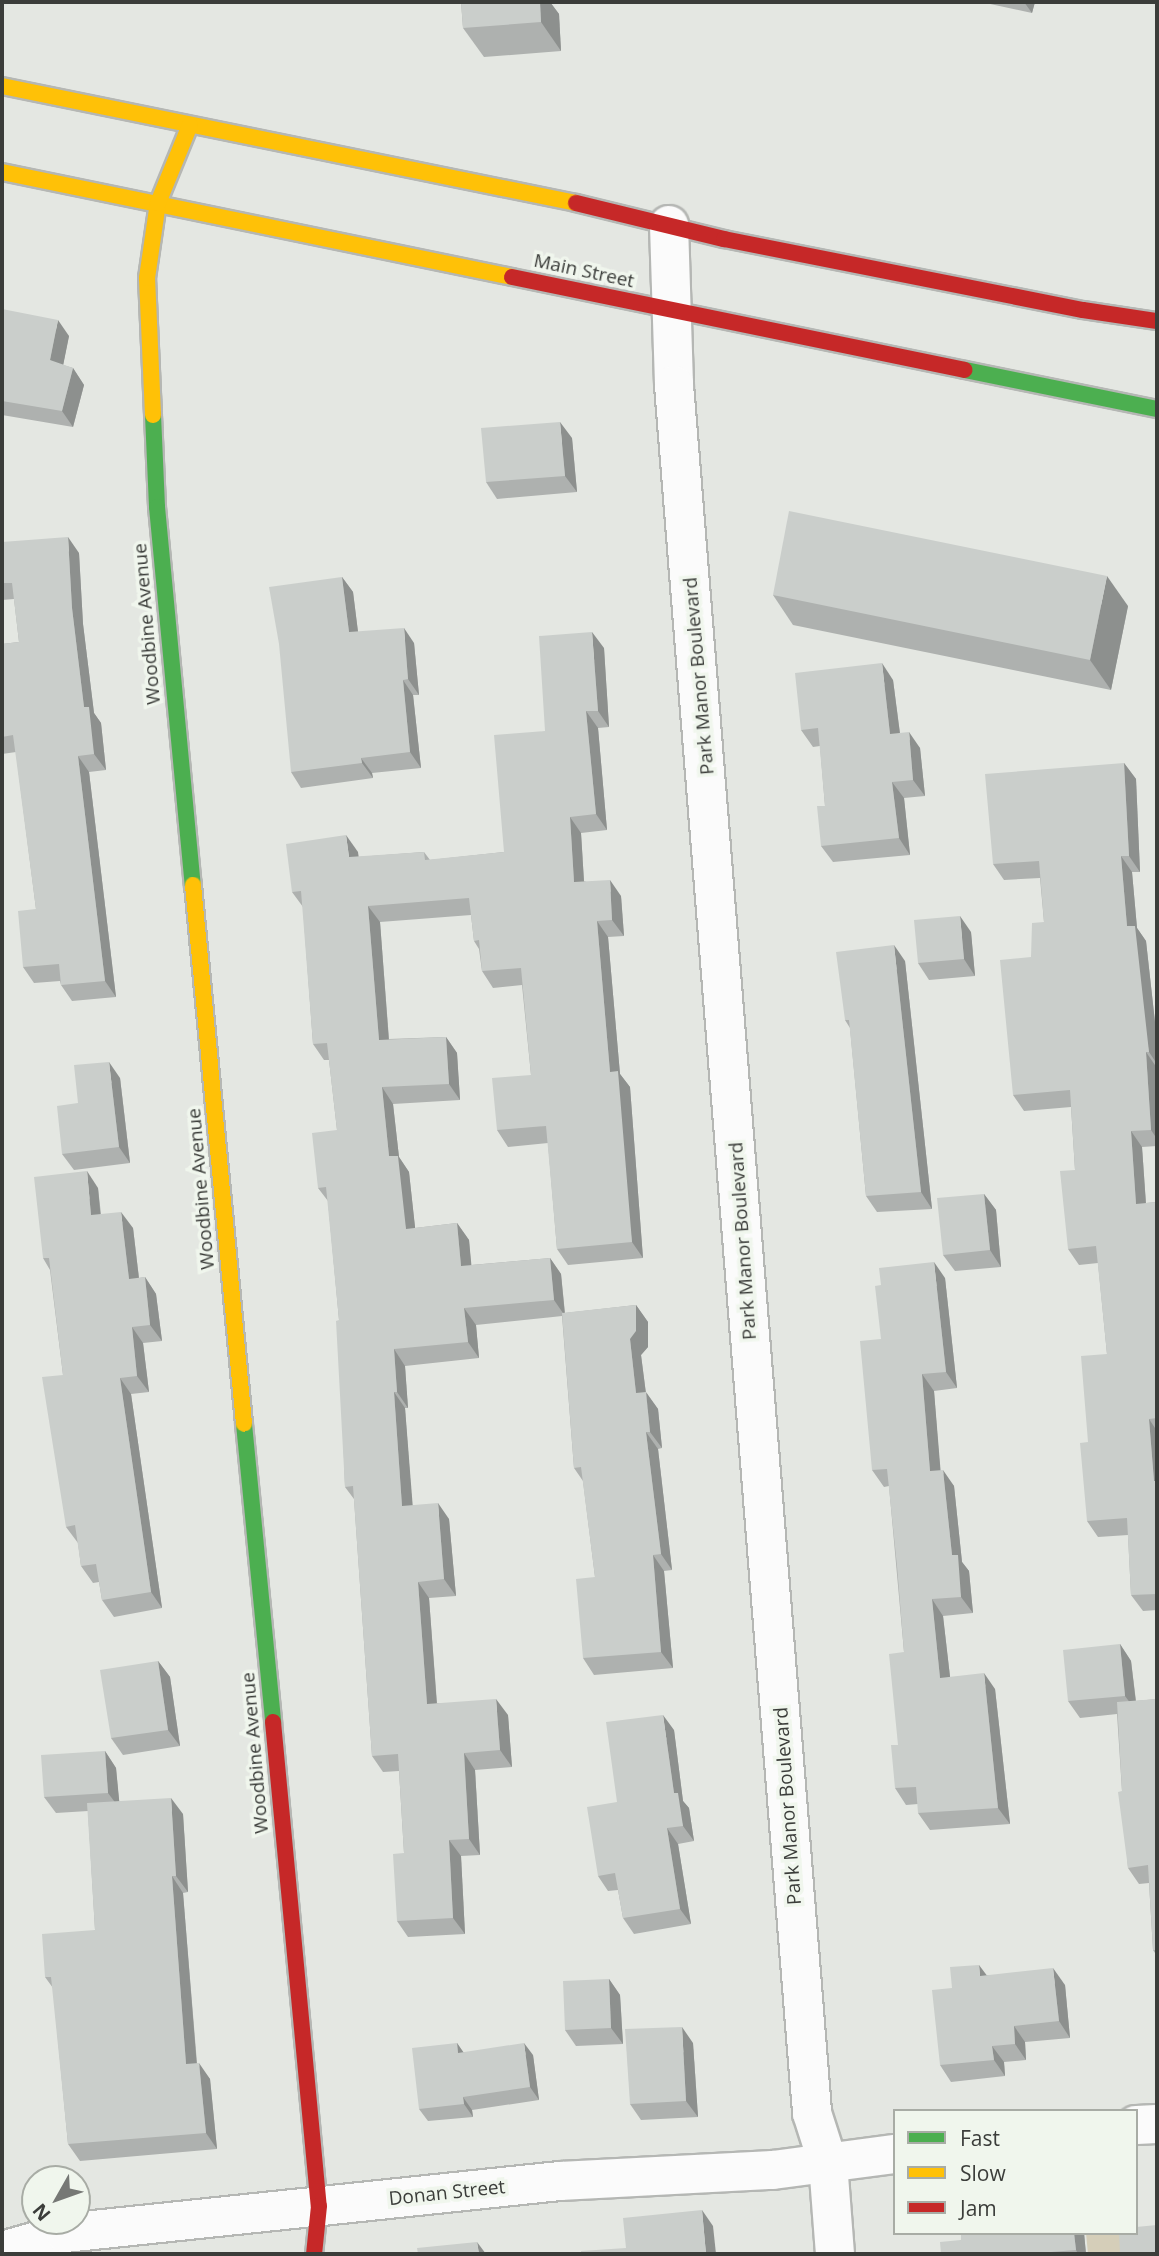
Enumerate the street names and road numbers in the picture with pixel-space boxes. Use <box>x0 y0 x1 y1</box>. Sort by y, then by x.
street label: Main Street <box>532 249 636 293</box>
street label: Woodbine Avenue <box>129 542 165 706</box>
street label: Park Manor Boulevard <box>679 576 719 776</box>
street label: Woodbine Avenue <box>183 1107 219 1271</box>
street label: Park Manor Boulevard <box>725 1141 761 1341</box>
street label: Woodbine Avenue <box>237 1671 273 1835</box>
street label: Park Manor Boulevard <box>770 1706 806 1906</box>
street label: Donan Street <box>388 2176 506 2210</box>

